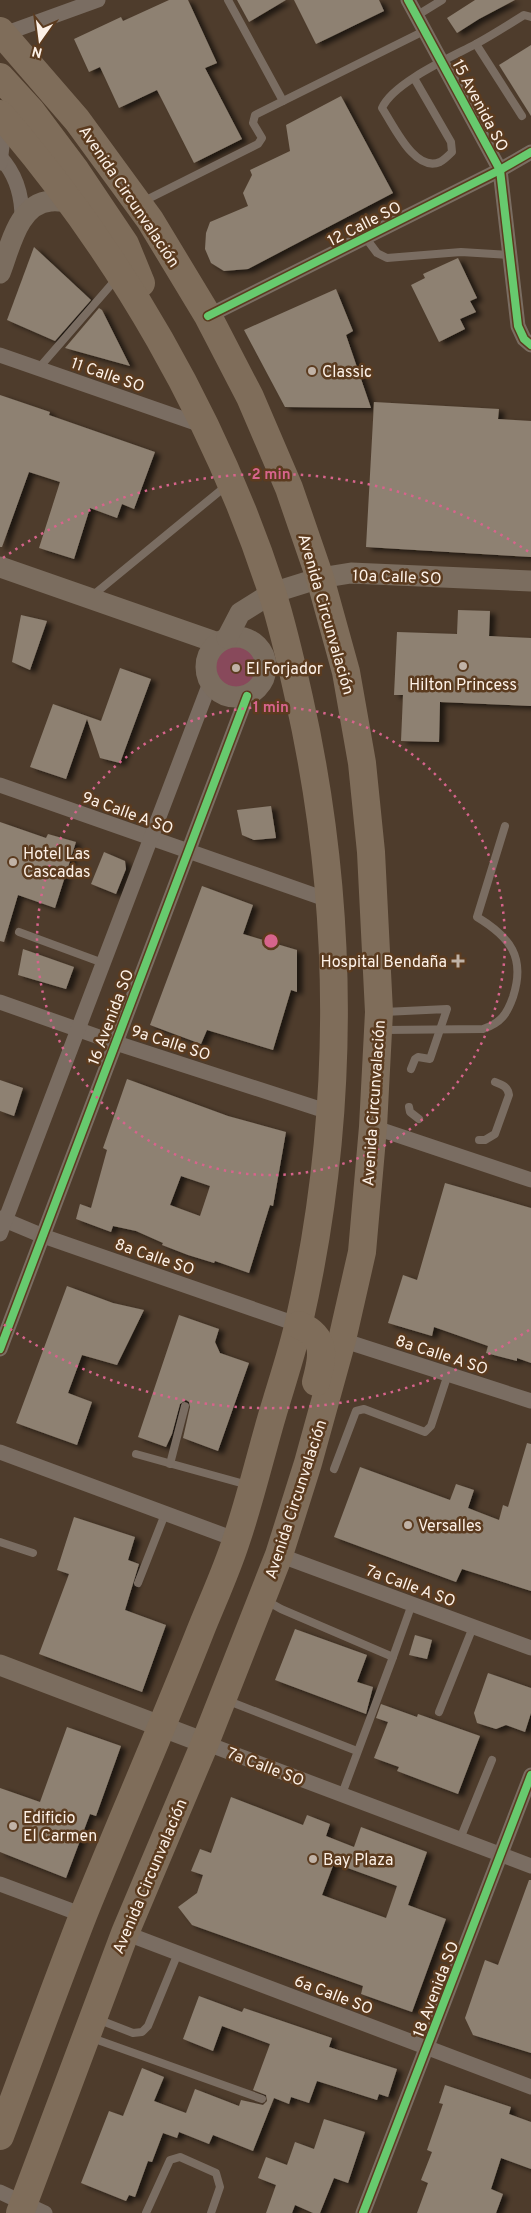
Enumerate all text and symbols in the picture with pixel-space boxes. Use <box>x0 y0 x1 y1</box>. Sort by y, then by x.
north arrow <box>15 15 65 65</box>
text: N <box>30 42 44 61</box>
street label: 15 Avenida SO <box>447 56 512 155</box>
street label: Avenida Circunvalación <box>73 123 183 272</box>
street label: 12 Calle SO <box>325 198 405 252</box>
street label: 11 Calle SO <box>68 354 147 398</box>
place label: Classic <box>322 363 372 383</box>
marker: Classic <box>306 365 318 377</box>
text: 2 min <box>251 466 291 485</box>
street label: Avenida Circunvalación <box>293 532 358 697</box>
street label: 10a Calle SO <box>352 566 442 590</box>
place label: El Forjador <box>246 660 323 680</box>
marker: Hilton Princess <box>457 660 469 672</box>
marker: El Forjador <box>230 662 242 674</box>
place label: Hilton Princess <box>409 676 517 696</box>
text: 1 min <box>253 699 289 718</box>
street label: 9a Calle A SO <box>79 788 176 840</box>
place label: Hotel Las Cascadas <box>23 845 91 883</box>
marker: Hotel Las Cascadas <box>7 856 19 868</box>
centre of rings <box>262 932 280 950</box>
place label: Hospital Bendaña <box>320 953 447 973</box>
marker: Hospital Bendaña <box>451 954 465 968</box>
street label: 16 Avenida SO <box>84 967 139 1068</box>
street label: Avenida Circunvalación <box>359 1019 391 1187</box>
street label: 9a Calle SO <box>128 1022 213 1066</box>
street label: 8a Calle SO <box>112 1235 197 1281</box>
street label: 8a Calle A SO <box>393 1332 490 1380</box>
street label: Avenida Circunvalación <box>262 1417 332 1582</box>
place label: Versalles <box>418 1517 482 1537</box>
marker: Versalles <box>402 1519 414 1531</box>
street label: 7a Calle A SO <box>363 1561 458 1612</box>
street label: 7a Calle SO <box>224 1744 307 1792</box>
street label: Avenida Circunvalación <box>109 1796 193 1957</box>
place label: Edificio El Carmen <box>23 1809 97 1847</box>
marker: Edificio El Carmen <box>7 1820 19 1832</box>
place label: Bay Plaza <box>323 1851 393 1871</box>
marker: Bay Plaza <box>307 1853 319 1865</box>
street label: 18 Avenida SO <box>409 1939 464 2041</box>
street label: 6a Calle SO <box>291 1972 375 2020</box>

